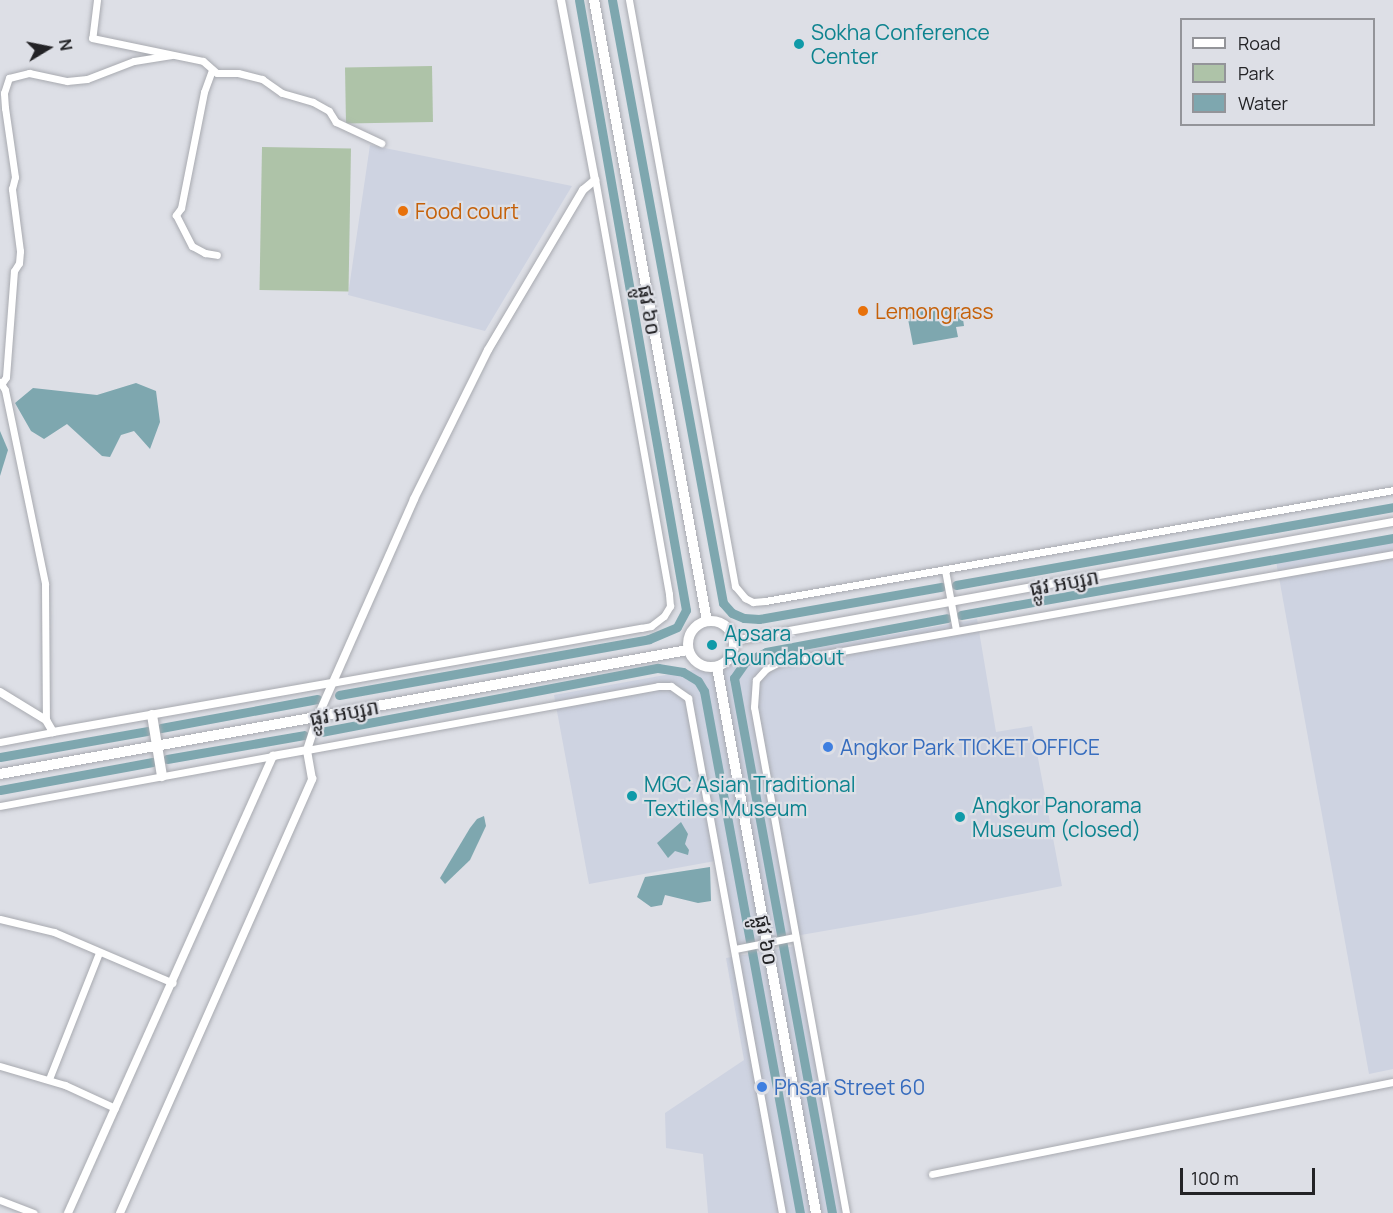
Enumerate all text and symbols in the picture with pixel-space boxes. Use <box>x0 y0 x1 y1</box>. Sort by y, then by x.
north arrow <box>18 18 78 78</box>
legend <box>1180 18 1375 126</box>
place label: Sokha Conference Center <box>811 19 990 69</box>
text: Road <box>1238 31 1281 55</box>
text: N <box>54 37 78 52</box>
marker: Sokha Conference Center <box>792 37 806 51</box>
text: Park <box>1238 61 1274 85</box>
text: Water <box>1238 91 1288 115</box>
place label: Food court <box>415 198 519 224</box>
marker: Food court <box>396 204 410 218</box>
street label: ផ្លូវ ៦០ <box>633 283 667 337</box>
place label: Lemongrass <box>875 298 994 324</box>
marker: Lemongrass <box>856 304 870 318</box>
street label: ផ្លូវ អប្សរា <box>1027 563 1101 601</box>
place label: Apsara Roundabout <box>724 620 844 670</box>
marker: Apsara Roundabout <box>705 638 719 652</box>
street label: ផ្លូវ អប្សរា <box>307 693 381 731</box>
place label: Angkor Park TICKET OFFICE <box>840 734 1101 760</box>
marker: Angkor Park TICKET OFFICE <box>821 740 835 754</box>
place label: MGC Asian Traditional Textiles Museum <box>644 771 856 821</box>
marker: MGC Asian Traditional Textiles Museum <box>625 789 639 803</box>
place label: Angkor Panorama Museum (closed) <box>972 792 1142 842</box>
marker: Angkor Panorama Museum (closed) <box>953 810 967 824</box>
street label: ផ្លូវ ៦០ <box>750 913 784 967</box>
place label: Phsar Street 60 <box>774 1074 925 1100</box>
marker: Phsar Street 60 <box>755 1080 769 1094</box>
scale bar <box>1183 1156 1318 1194</box>
text: 100 m <box>1191 1166 1239 1190</box>

